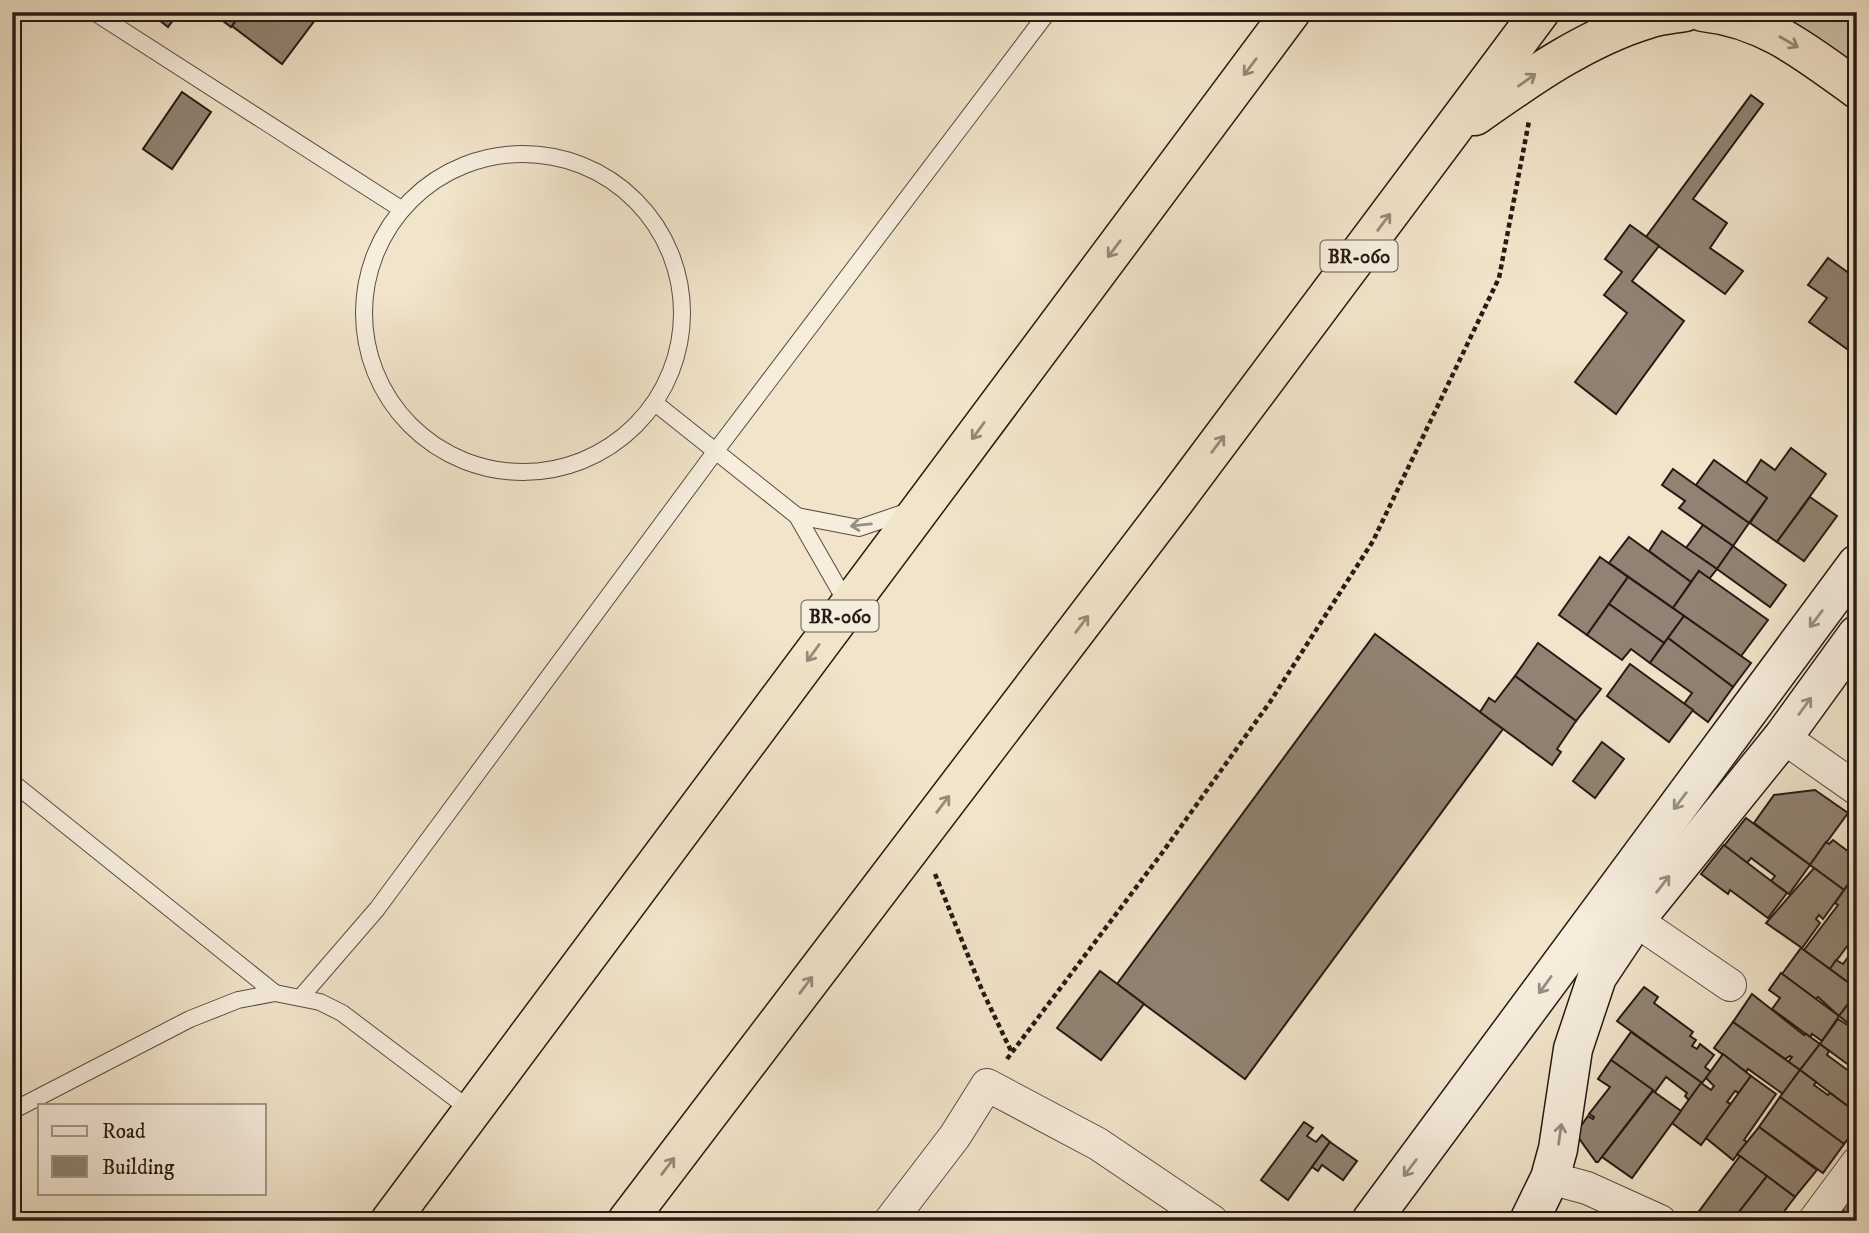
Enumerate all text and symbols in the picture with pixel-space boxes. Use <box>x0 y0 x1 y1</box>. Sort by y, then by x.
one-way arrow <box>1779 35 1799 49</box>
one-way arrow <box>1243 57 1258 76</box>
one-way arrow <box>1517 73 1536 87</box>
one-way arrow <box>1377 213 1391 232</box>
one-way arrow <box>1107 239 1121 258</box>
road number: BR-060 <box>1320 240 1398 272</box>
one-way arrow <box>970 421 985 440</box>
one-way arrow <box>1211 435 1226 454</box>
one-way arrow <box>850 519 873 532</box>
road number: BR-060 <box>802 600 878 632</box>
one-way arrow <box>1809 610 1824 628</box>
one-way arrow <box>1074 615 1089 633</box>
one-way arrow <box>805 643 820 662</box>
one-way arrow <box>1798 697 1812 716</box>
one-way arrow <box>1672 792 1687 810</box>
one-way arrow <box>936 796 951 814</box>
one-way arrow <box>1656 876 1671 894</box>
one-way arrow <box>1538 975 1552 994</box>
one-way arrow <box>798 977 813 995</box>
legend <box>38 1104 266 1194</box>
text: Road <box>102 1119 146 1145</box>
one-way arrow <box>1553 1123 1566 1146</box>
text: Building <box>102 1155 175 1181</box>
one-way arrow <box>660 1158 675 1176</box>
one-way arrow <box>1403 1158 1418 1177</box>

